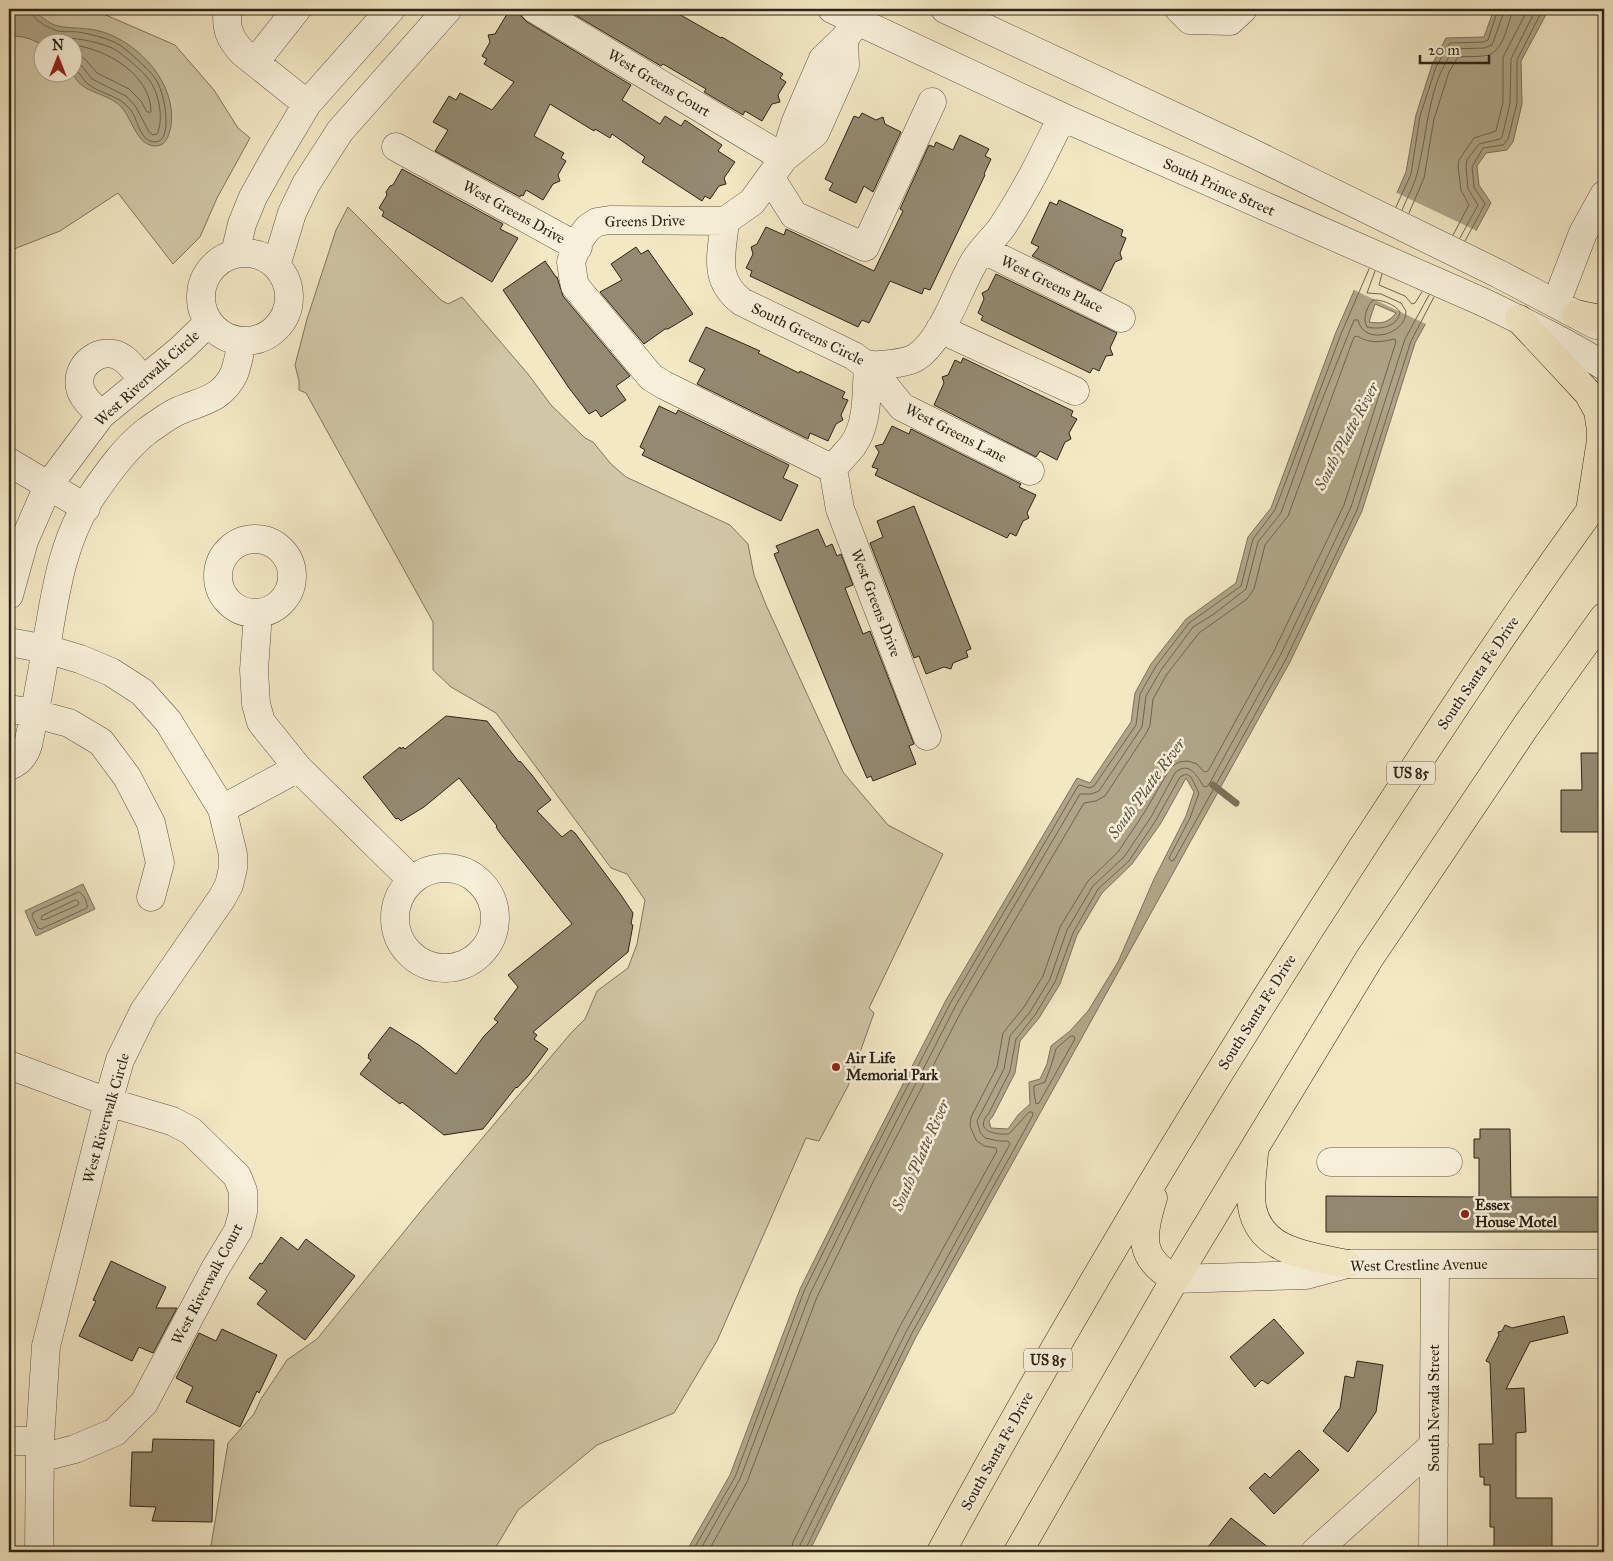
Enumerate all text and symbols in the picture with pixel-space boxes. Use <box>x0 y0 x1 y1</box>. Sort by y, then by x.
north arrow <box>32 32 82 82</box>
scale bar <box>1420 32 1489 64</box>
text: N <box>52 37 64 54</box>
text: 20 m <box>1428 41 1460 59</box>
street label: West Greens Court <box>604 45 714 121</box>
street label: South Prince Street <box>1160 154 1278 220</box>
street label: West Greens Drive <box>460 176 568 248</box>
street label: Greens Drive <box>605 211 685 231</box>
street label: West Greens Place <box>998 252 1106 316</box>
street label: South Greens Circle <box>749 299 867 369</box>
street label: West Riverwalk Circle <box>91 326 203 430</box>
water label: South Platte River <box>1310 378 1383 494</box>
street label: West Greens Lane <box>902 400 1010 466</box>
street label: West Greens Drive <box>847 546 905 660</box>
street label: South Santa Fe Drive <box>1433 613 1523 733</box>
water label: South Platte River <box>1103 733 1190 843</box>
road number: US 85 <box>1387 761 1435 784</box>
street label: South Santa Fe Drive <box>1214 951 1300 1073</box>
place label: Air Life Memorial Park <box>845 1049 939 1084</box>
street label: West Riverwalk Circle <box>79 1051 133 1185</box>
marker: Air Life Memorial Park <box>830 1061 842 1073</box>
water label: South Platte River <box>887 1096 954 1214</box>
place label: Essex House Motel <box>1475 1196 1558 1231</box>
marker: Essex House Motel <box>1459 1208 1471 1220</box>
street label: West Riverwalk Court <box>167 1220 247 1348</box>
street label: West Crestline Avenue <box>1350 1255 1488 1275</box>
street label: South Nevada Street <box>1425 1343 1443 1472</box>
road number: US 85 <box>1024 1348 1072 1372</box>
street label: South Santa Fe Drive <box>957 1389 1037 1513</box>

